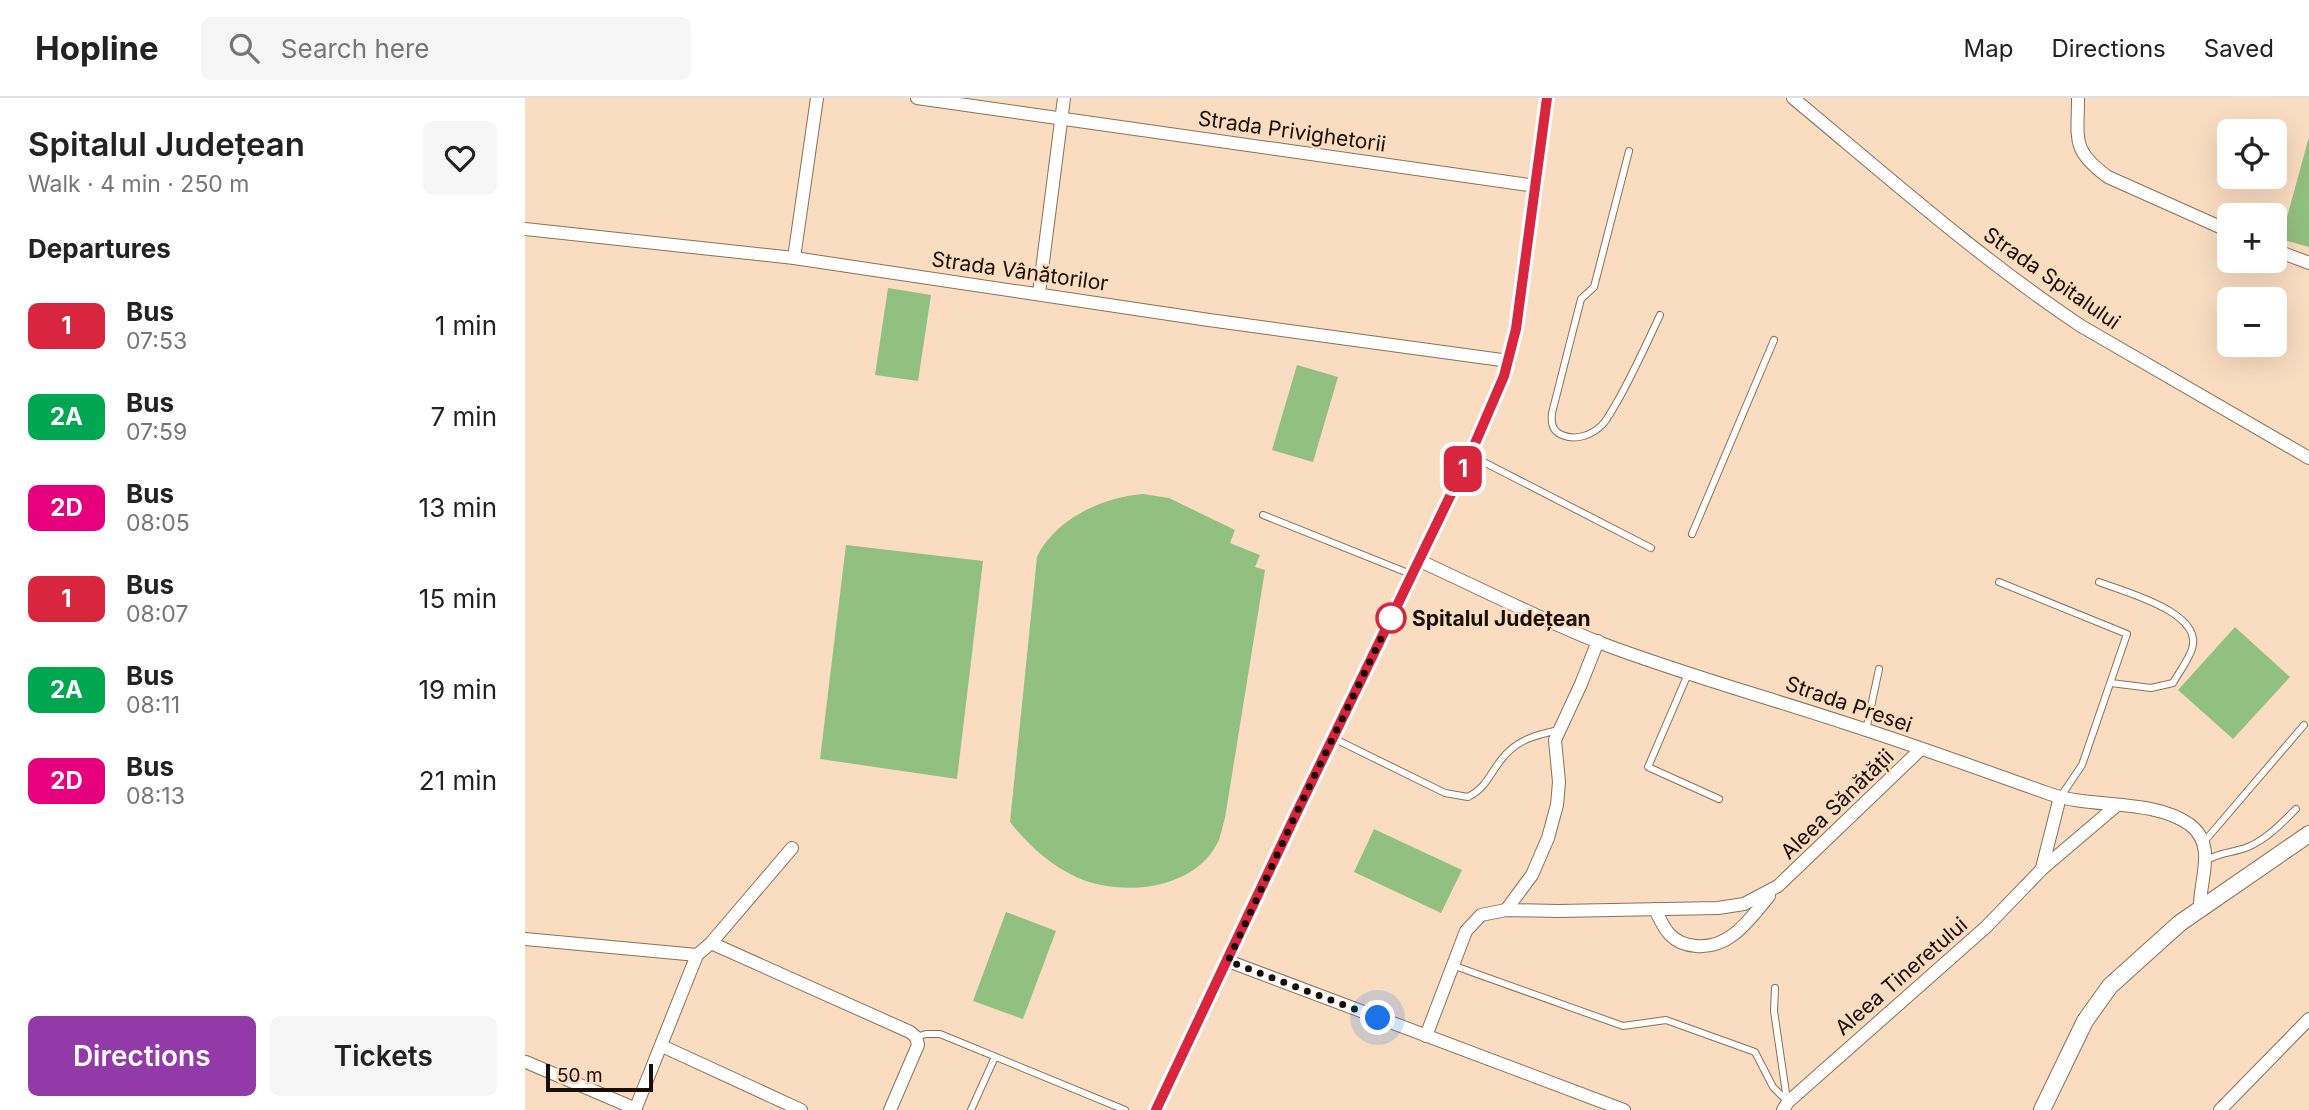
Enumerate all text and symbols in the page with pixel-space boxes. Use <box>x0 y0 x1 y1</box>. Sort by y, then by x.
search box <box>201 17 691 80</box>
text: Hopline <box>35 28 159 68</box>
icon: search <box>225 29 263 67</box>
text: Search here <box>281 33 429 64</box>
text: Map <box>1964 34 2013 63</box>
text: Directions <box>2051 34 2166 63</box>
text: Saved <box>2204 34 2274 63</box>
street label: Strada Privighetorii <box>1196 105 1388 157</box>
map controls <box>2217 119 2287 357</box>
button: locate <box>2217 119 2287 189</box>
button: heart <box>423 121 497 195</box>
text: Spitalul Județean <box>28 124 305 164</box>
text: Walk · 4 min · 250 m <box>28 170 250 198</box>
button: + <box>2217 203 2287 273</box>
street label: Strada Spitalului <box>1979 222 2125 334</box>
text: Departures <box>28 233 171 264</box>
street label: Strada Vânătorilor <box>930 246 1110 296</box>
button: − <box>2217 287 2287 357</box>
text: Bus <box>126 296 174 327</box>
text: 1 min <box>435 310 497 341</box>
text: 1 <box>61 311 72 340</box>
text: 07:53 <box>126 327 187 355</box>
text: Bus <box>126 387 174 418</box>
text: 7 min <box>431 401 497 432</box>
text: 2A <box>50 402 83 431</box>
text: 07:59 <box>126 418 187 446</box>
line badge: 1 <box>1440 446 1486 492</box>
text: 1 <box>1458 454 1468 483</box>
text: Bus <box>126 478 174 509</box>
text: 13 min <box>419 492 497 523</box>
text: 2D <box>50 493 83 522</box>
text: 08:05 <box>126 509 190 537</box>
text: Bus <box>126 569 174 600</box>
text: 15 min <box>419 583 497 614</box>
text: 1 <box>61 584 72 613</box>
text: 08:07 <box>126 600 188 628</box>
marker: Spitalul Județean <box>1376 603 1406 633</box>
place label: Spitalul Județean <box>1412 606 1591 631</box>
text: Bus <box>126 660 174 691</box>
street label: Strada Presei <box>1782 671 1916 737</box>
text: 19 min <box>419 674 497 705</box>
text: 2A <box>50 675 83 704</box>
text: 08:11 <box>126 691 180 719</box>
street label: Aleea Sănătății <box>1775 744 1899 864</box>
text: Bus <box>126 751 174 782</box>
text: 21 min <box>419 765 497 796</box>
text: 2D <box>50 766 83 795</box>
text: 08:13 <box>126 782 185 810</box>
street label: Aleea Tineretului <box>1830 912 1972 1040</box>
your location <box>1360 1000 1395 1035</box>
button: Directions <box>28 1016 256 1096</box>
button: Tickets <box>270 1016 497 1096</box>
scale bar <box>546 1061 653 1093</box>
text: 50 m <box>557 1064 603 1087</box>

